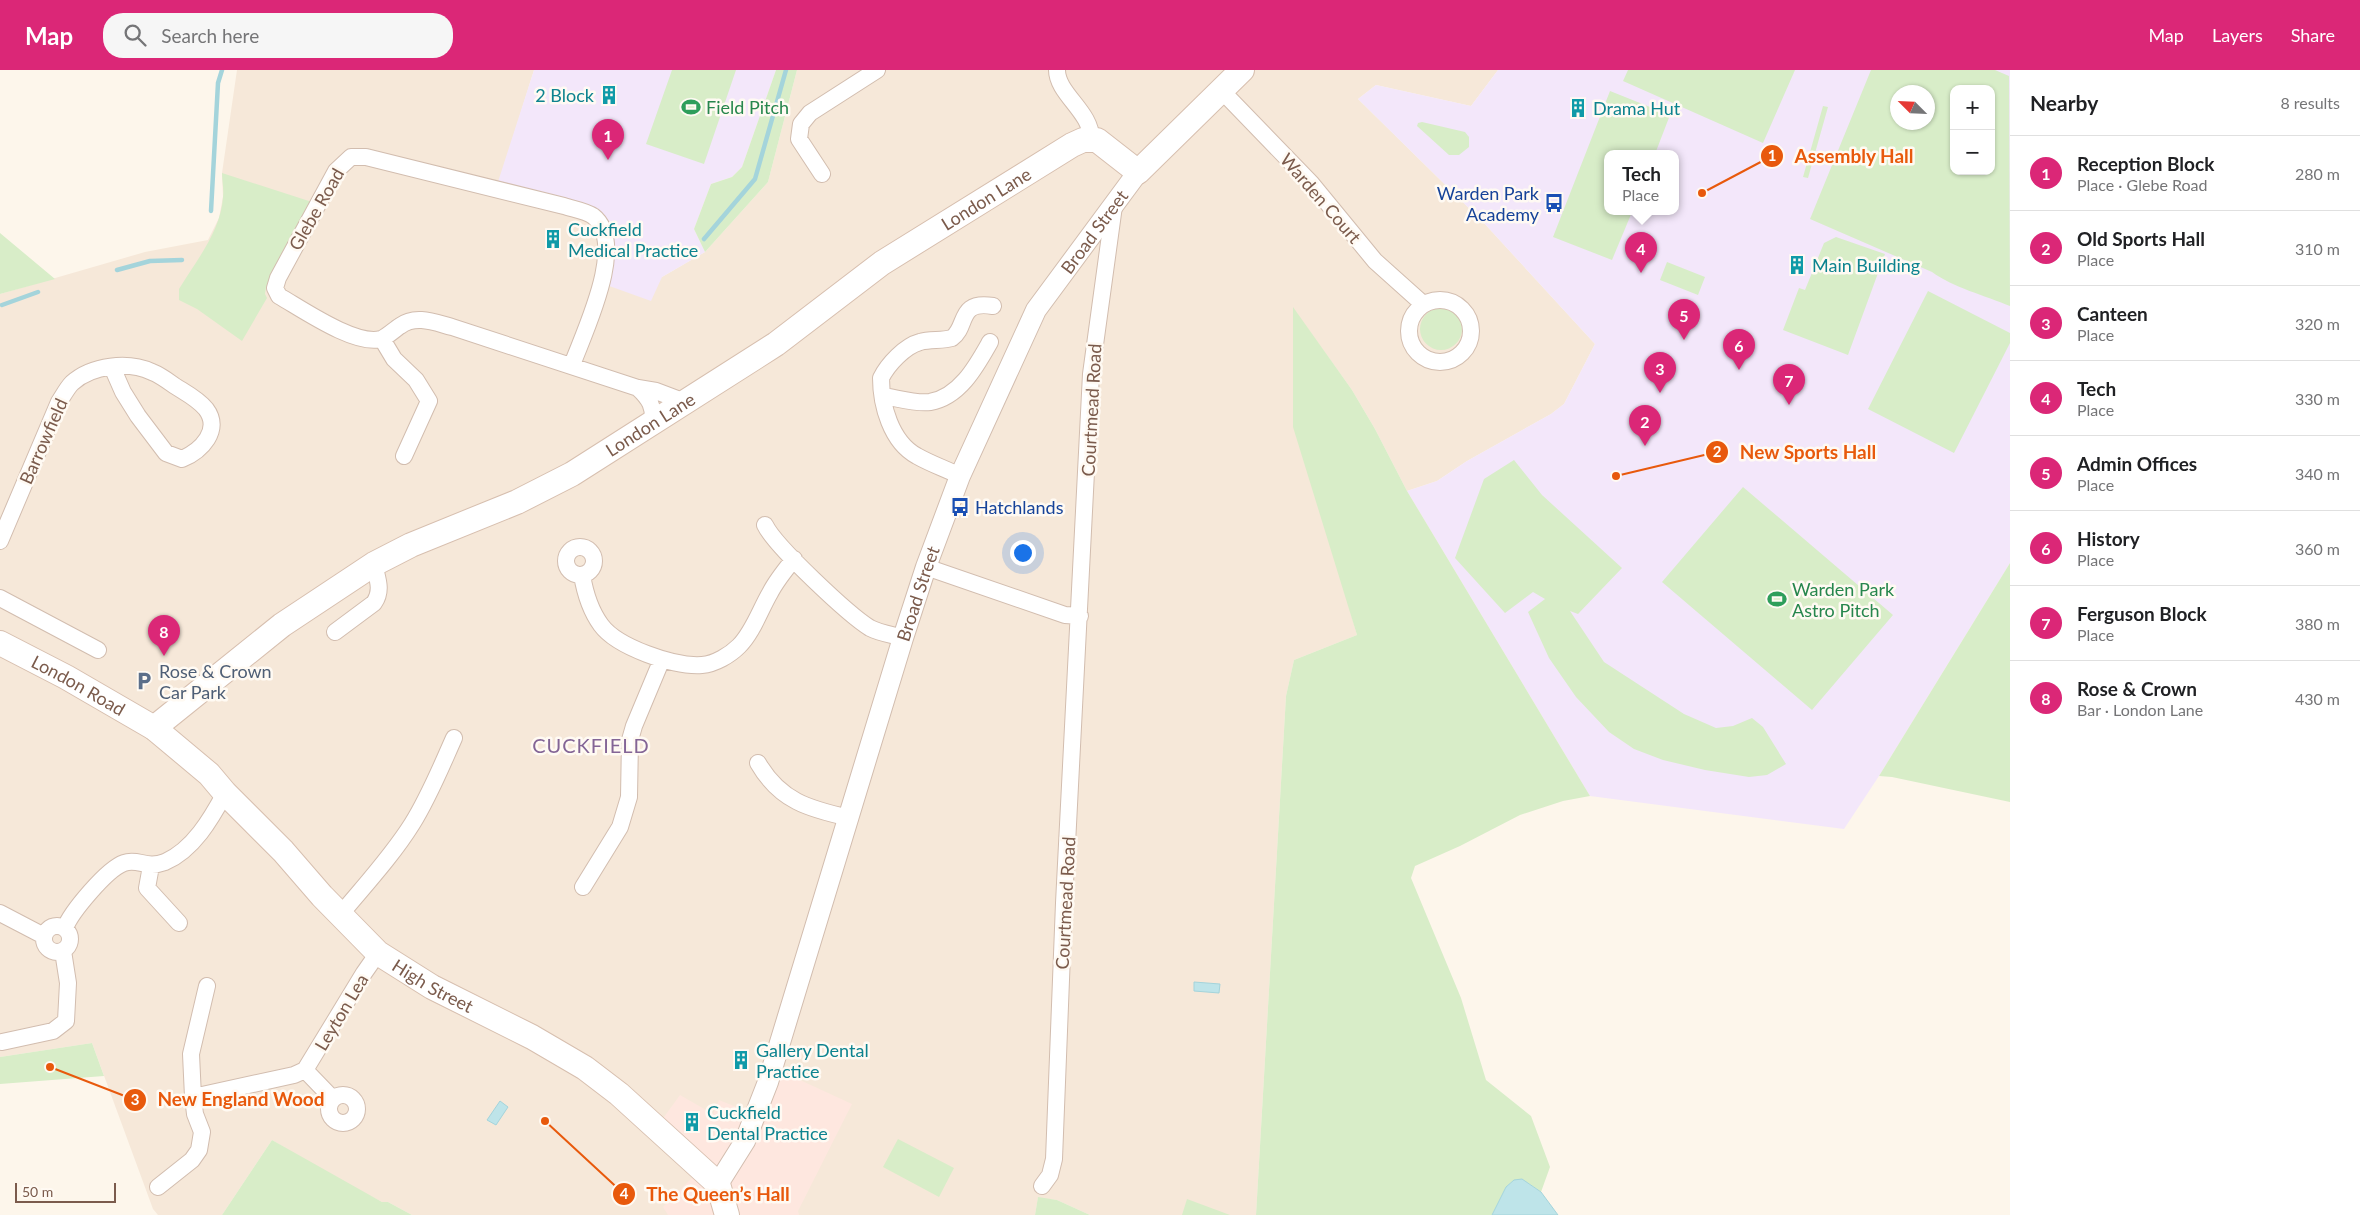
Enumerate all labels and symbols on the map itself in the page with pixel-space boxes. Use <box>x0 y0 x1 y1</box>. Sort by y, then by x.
place label: 2 Block <box>535 84 595 106</box>
building icon: 2 Block <box>598 84 620 106</box>
north arrow <box>1890 85 1935 130</box>
sports icon: Field Pitch <box>680 96 702 118</box>
place label: Field Pitch <box>706 96 789 118</box>
building icon: Drama Hut <box>1567 97 1589 119</box>
place label: Drama Hut <box>1593 97 1681 119</box>
pin: 1 <box>592 119 624 160</box>
callout: Assembly Hall <box>1759 139 1924 173</box>
text: Assembly Hall <box>1793 144 1914 167</box>
text: 1 <box>1768 146 1776 164</box>
street label: Warden Court <box>1276 148 1366 248</box>
street label: London Lane <box>937 162 1035 235</box>
street label: Glebe Road <box>284 164 348 254</box>
place label: Warden Park Academy <box>1437 182 1540 225</box>
street label: Broad Street <box>1056 185 1133 278</box>
bus stop icon: Warden Park Academy <box>1543 192 1565 214</box>
place label: Cuckfield Medical Practice <box>568 218 698 261</box>
building icon: Cuckfield Medical Practice <box>542 228 564 250</box>
pin: 4 <box>1625 232 1657 273</box>
building icon: Main Building <box>1786 254 1808 276</box>
place label: Main Building <box>1812 254 1920 276</box>
pin: 5 <box>1668 299 1700 340</box>
pin: 6 <box>1723 329 1755 370</box>
street label: Courtmead Road <box>1077 343 1105 477</box>
pin: 3 <box>1644 352 1676 393</box>
pin: 7 <box>1773 364 1805 405</box>
street label: London Lane <box>601 388 699 461</box>
street label: Barrowfield <box>14 395 72 487</box>
pin: 2 <box>1629 405 1661 446</box>
callout: New Sports Hall <box>1704 435 1886 469</box>
text: New Sports Hall <box>1740 440 1876 463</box>
text: 2 <box>1713 442 1722 460</box>
bus stop icon: Hatchlands <box>949 496 971 518</box>
place label: Hatchlands <box>975 496 1064 518</box>
your location <box>1010 540 1036 566</box>
street label: Broad Street <box>892 542 944 644</box>
place label: Warden Park Astro Pitch <box>1792 578 1895 621</box>
sports icon: Warden Park Astro Pitch <box>1766 588 1788 610</box>
pin: 8 <box>148 615 180 656</box>
street label: London Road <box>28 650 129 720</box>
place label: Rose & Crown Car Park <box>159 660 272 703</box>
parking icon: Rose & Crown Car Park <box>133 670 155 692</box>
district label: CUCKFIELD <box>532 733 650 757</box>
street label: Courtmead Road <box>1051 836 1079 970</box>
street label: High Street <box>388 954 478 1017</box>
street label: Leyton Lea <box>310 970 372 1054</box>
place label: Gallery Dental Practice <box>756 1039 869 1082</box>
building icon: Gallery Dental Practice <box>730 1049 752 1071</box>
callout: New England Wood <box>122 1083 335 1117</box>
text: New England Wood <box>157 1087 325 1110</box>
text: 3 <box>131 1090 139 1108</box>
place label: Cuckfield Dental Practice <box>707 1101 828 1144</box>
building icon: Cuckfield Dental Practice <box>681 1111 703 1133</box>
callout: The Queen’s Hall <box>611 1177 800 1211</box>
scale bar <box>15 1180 116 1203</box>
text: The Queen’s Hall <box>646 1182 790 1205</box>
text: 4 <box>620 1184 629 1202</box>

